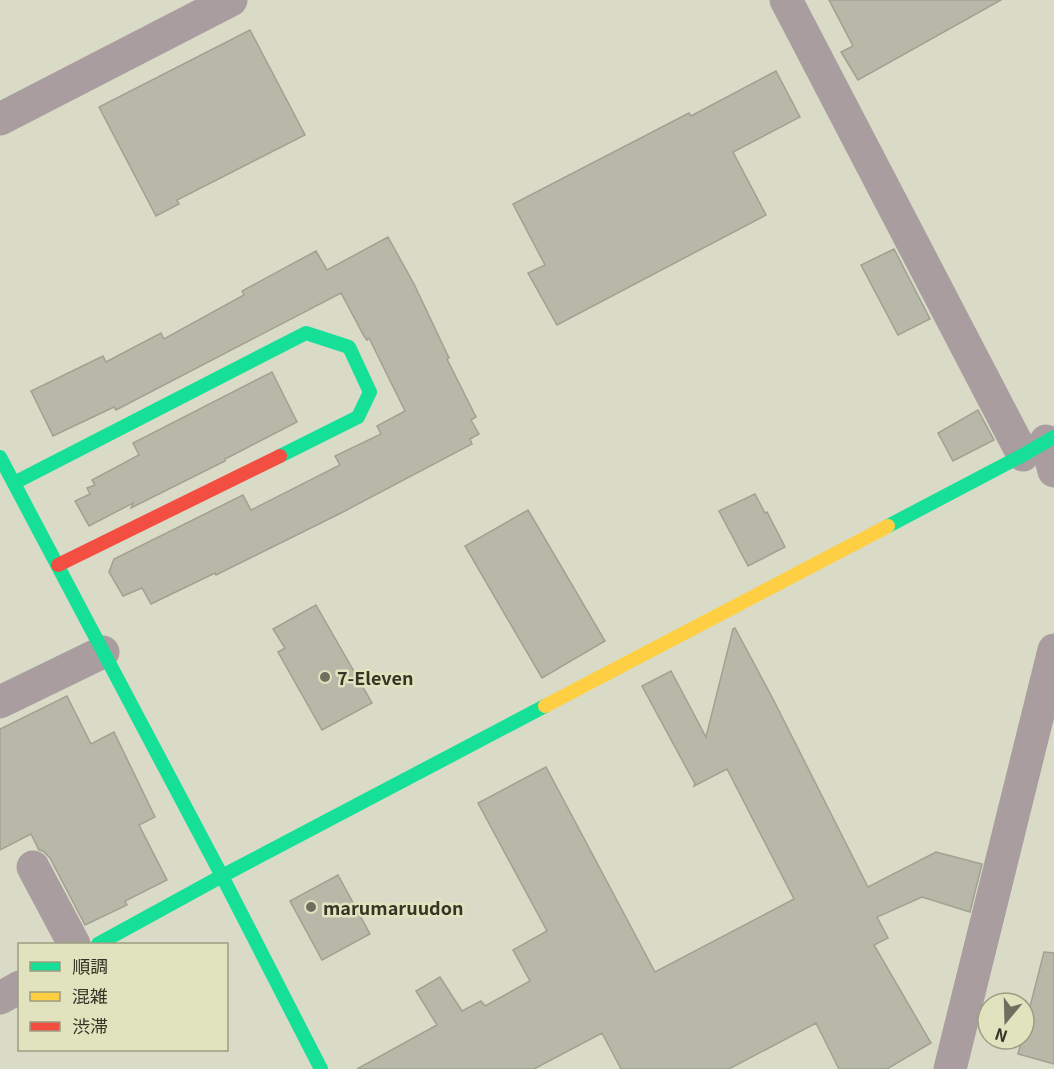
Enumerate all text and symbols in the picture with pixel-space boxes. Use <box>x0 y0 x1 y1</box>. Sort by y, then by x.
place label: 7-Eleven <box>337 664 413 690</box>
marker: 7-Eleven <box>318 670 332 684</box>
place label: marumaruudon <box>323 894 464 920</box>
marker: marumaruudon <box>304 900 318 914</box>
legend <box>18 943 228 1051</box>
text: 順調 <box>72 952 108 978</box>
text: 混雑 <box>72 982 108 1008</box>
north arrow <box>976 991 1036 1051</box>
text: 渋滞 <box>72 1012 108 1038</box>
text: N <box>991 1023 1010 1049</box>

